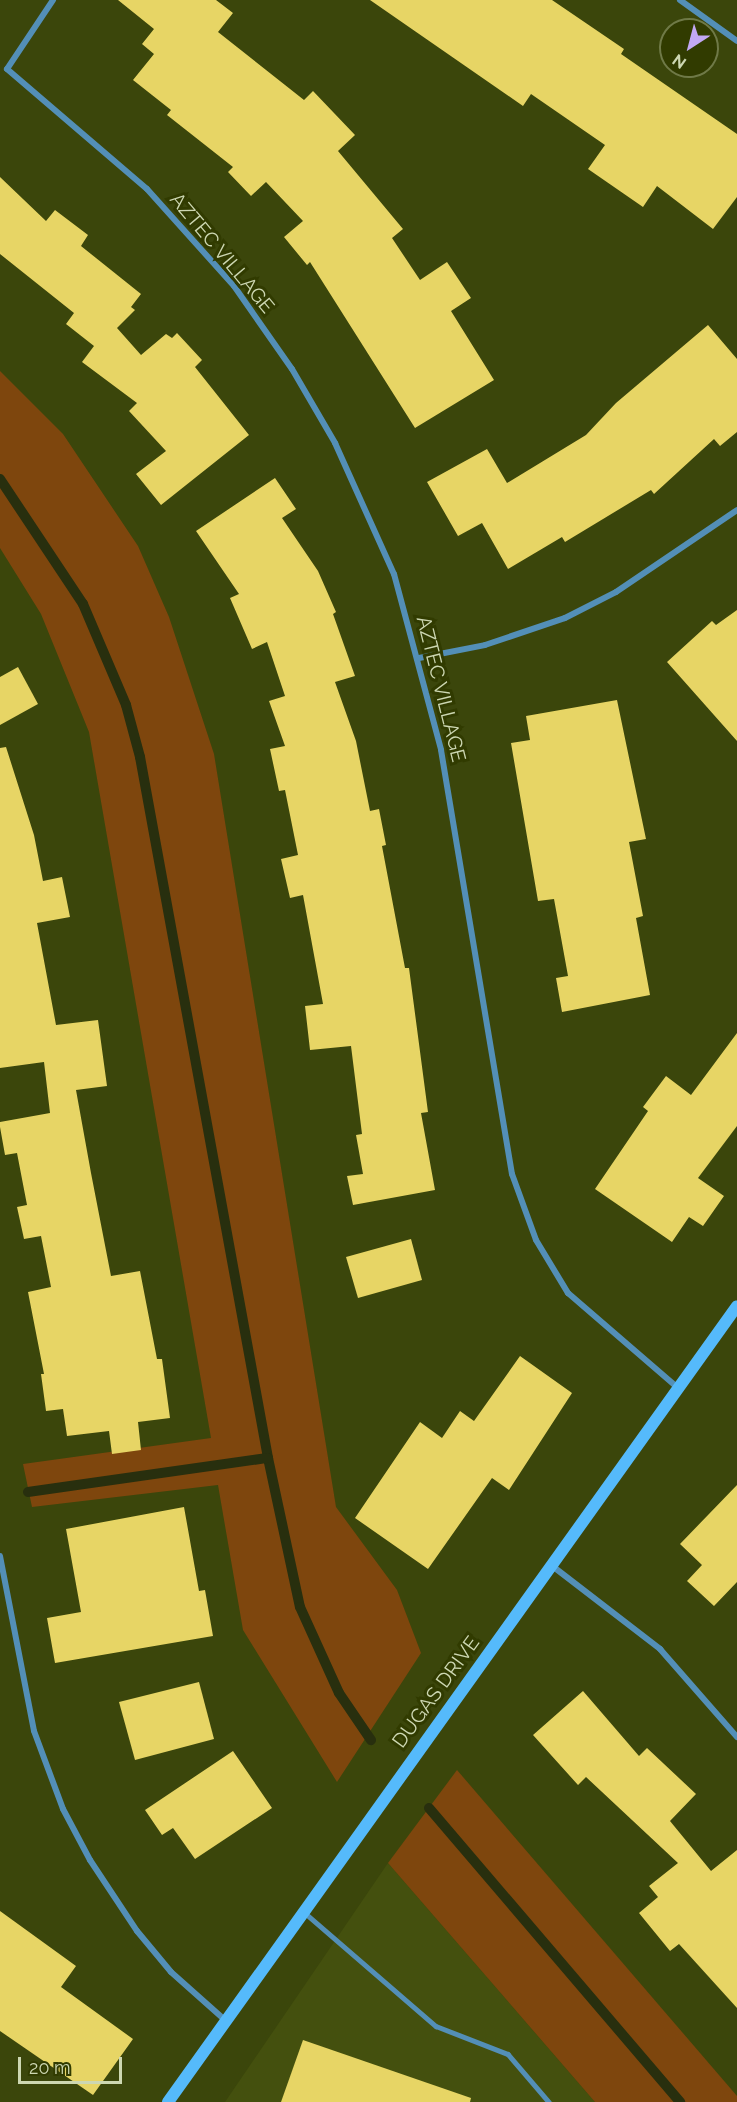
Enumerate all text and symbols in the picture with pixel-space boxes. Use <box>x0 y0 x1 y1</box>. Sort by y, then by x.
north arrow <box>659 18 719 78</box>
text: N <box>669 50 690 73</box>
street label: AZTEC VILLAGE <box>164 188 280 318</box>
street label: AZTEC VILLAGE <box>411 613 471 765</box>
street label: DUGAS DRIVE <box>387 1631 485 1753</box>
scale bar <box>21 2045 124 2083</box>
text: 20 m <box>29 2057 71 2078</box>

